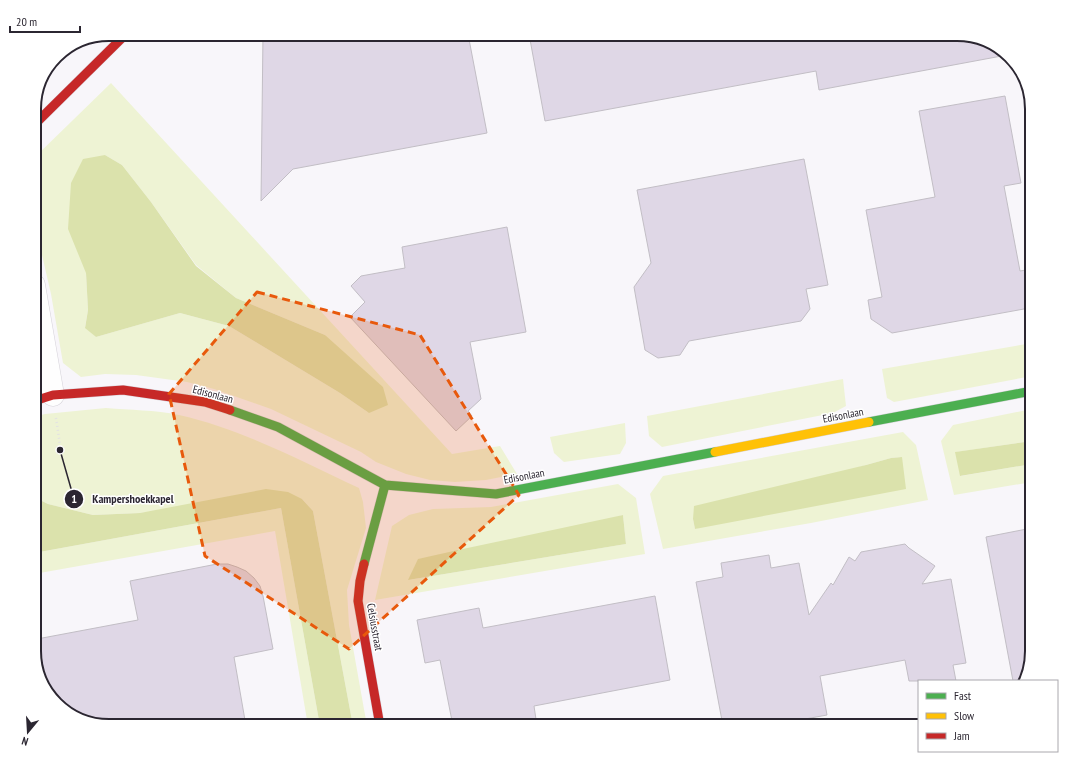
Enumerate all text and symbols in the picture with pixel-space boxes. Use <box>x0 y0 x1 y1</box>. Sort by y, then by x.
scale bar <box>10 8 80 34</box>
text: 20 m <box>16 14 37 29</box>
street label: Edisonlaan <box>191 382 235 406</box>
street label: Edisonlaan <box>821 404 865 426</box>
street label: Edisonlaan <box>502 465 546 487</box>
callout: Kampershoekkapel <box>64 487 181 511</box>
text: 1 <box>71 491 77 506</box>
text: Kampershoekkapel <box>92 491 174 506</box>
street label: Celsiusstraat <box>364 602 386 652</box>
legend <box>918 680 1058 752</box>
text: Fast <box>954 688 972 703</box>
text: Slow <box>954 708 975 723</box>
north arrow <box>8 712 48 752</box>
text: Jam <box>953 728 970 743</box>
text: N <box>20 734 30 749</box>

